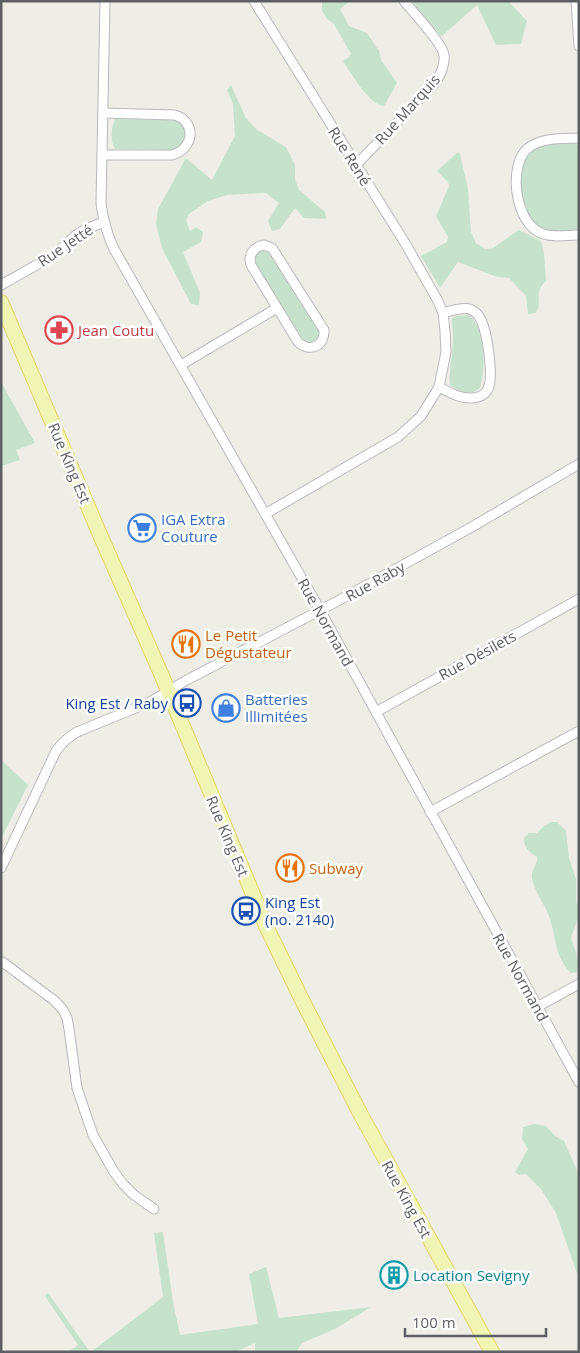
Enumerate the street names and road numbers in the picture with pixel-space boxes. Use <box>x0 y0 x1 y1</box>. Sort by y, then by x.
street label: Rue Marquis <box>370 70 444 148</box>
street label: Rue René <box>324 123 376 189</box>
street label: Rue Jetté <box>34 219 96 271</box>
street label: Rue King Est <box>44 420 96 506</box>
street label: Rue Raby <box>342 556 409 606</box>
street label: Rue Normand <box>294 574 358 670</box>
street label: Rue Désilets <box>435 625 519 685</box>
street label: Rue King Est <box>202 793 254 879</box>
street label: Rue Normand <box>489 929 553 1025</box>
street label: Rue King Est <box>377 1157 437 1241</box>

